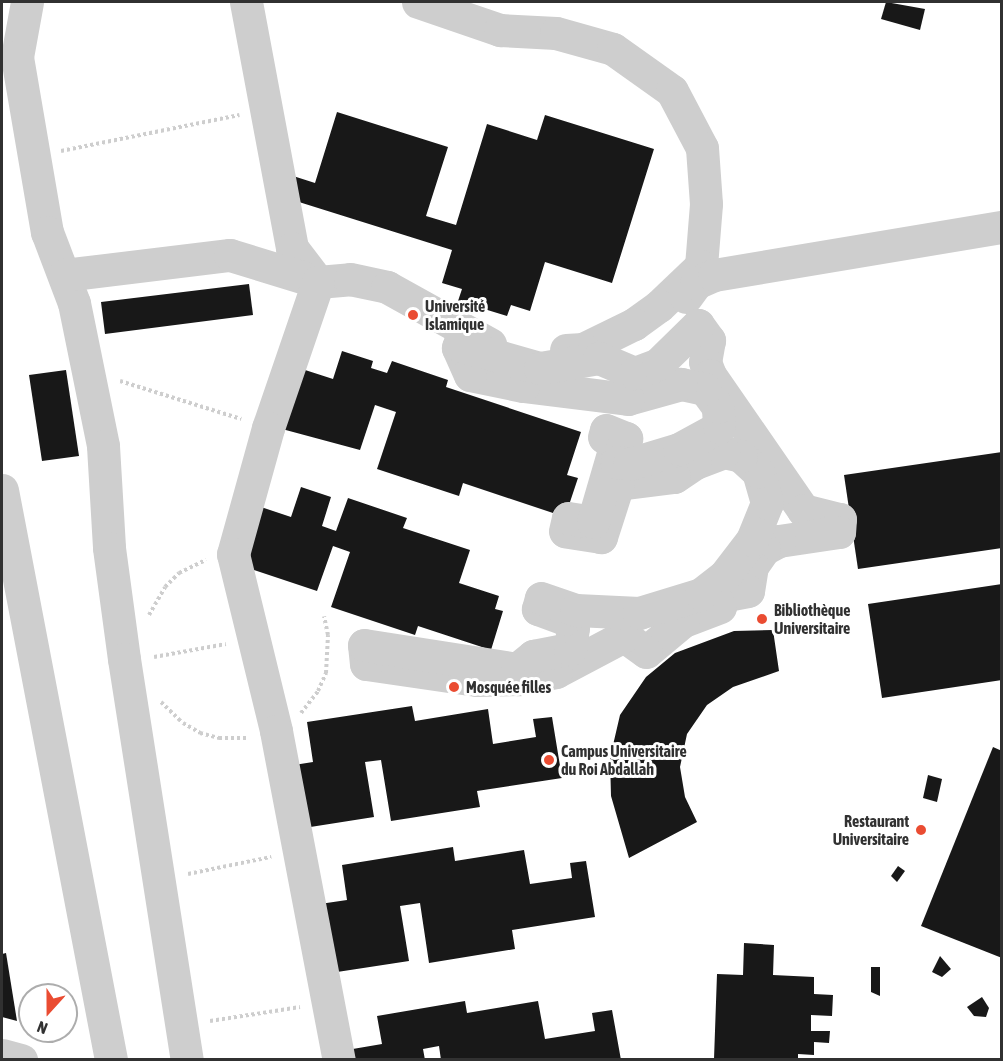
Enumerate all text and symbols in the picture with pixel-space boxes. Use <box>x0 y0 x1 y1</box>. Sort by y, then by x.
place label: Université Islamique <box>425 296 485 334</box>
marker: Université Islamique <box>406 308 420 322</box>
place label: Bibliothèque Universitaire <box>774 600 850 638</box>
marker: Bibliothèque Universitaire <box>755 612 769 626</box>
place label: Mosquée filles <box>466 677 551 697</box>
marker: Mosquée filles <box>447 680 461 694</box>
place label: Campus Universitaire du Roi Abdallah <box>561 741 687 779</box>
marker: Campus Universitaire du Roi Abdallah <box>542 753 556 767</box>
place label: Restaurant Universitaire <box>833 811 909 849</box>
marker: Restaurant Universitaire <box>914 823 928 837</box>
north arrow <box>18 983 78 1043</box>
text: N <box>35 1018 50 1038</box>

